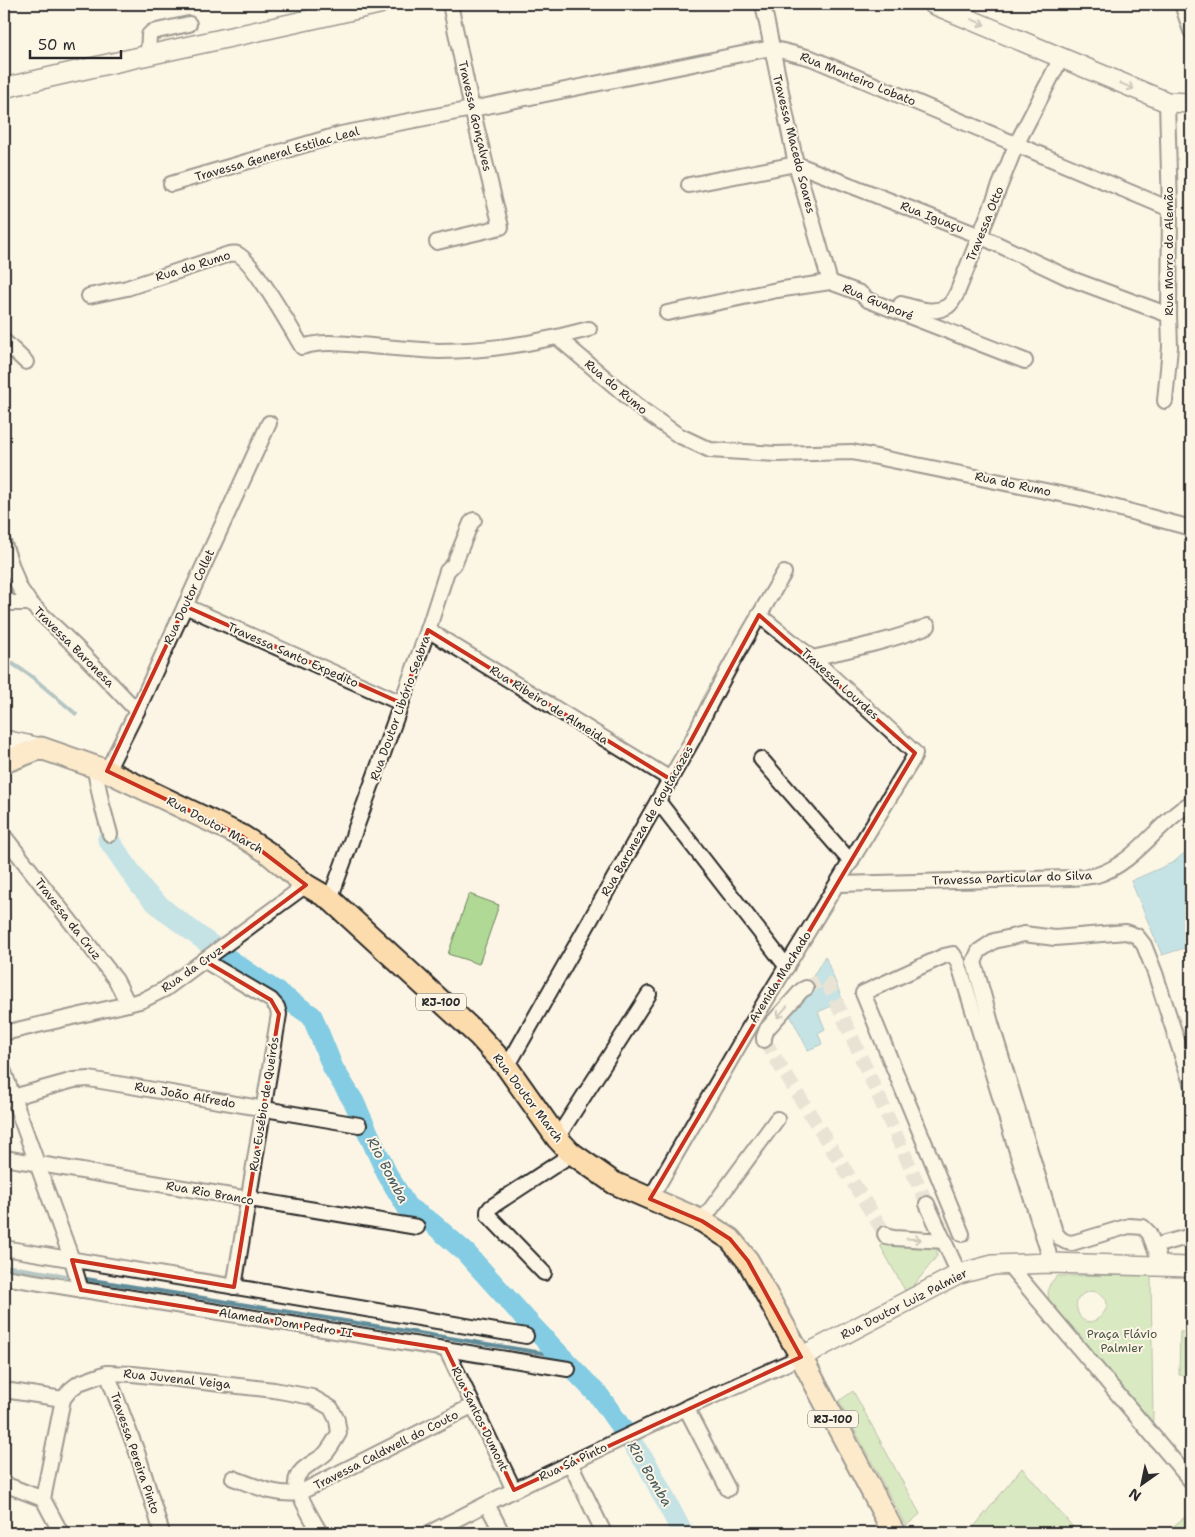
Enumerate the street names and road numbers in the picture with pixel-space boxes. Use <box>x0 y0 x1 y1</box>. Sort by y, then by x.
street label: Rua Monteiro Lobato <box>798 48 918 110</box>
street label: Travessa Gonçalves <box>454 59 496 173</box>
street label: Travessa Macedo Soares <box>769 73 819 215</box>
street label: Travessa General Estilac Leal <box>193 123 361 185</box>
street label: Travessa Otto <box>963 184 1007 264</box>
street label: Rua Morro do Alemão <box>1161 186 1177 316</box>
street label: Rua Iguaçu <box>898 198 966 236</box>
street label: Rua do Rumo <box>154 247 232 285</box>
street label: Rua Guaporé <box>840 280 916 324</box>
street label: Rua do Rumo <box>581 356 651 418</box>
street label: Rua do Rumo <box>973 468 1053 500</box>
street label: Rua Doutor Collet <box>160 547 218 647</box>
street label: Travessa Baronesa <box>30 603 118 691</box>
street label: Travessa Santo Expedito <box>225 619 361 691</box>
street label: Rua Doutor Libório Seabra <box>366 633 434 783</box>
street label: Travessa Lourdes <box>798 645 882 723</box>
street label: Rua Ribeiro de Almeida <box>487 662 612 748</box>
street label: Rua Baroneza de Goytacazes <box>597 743 697 899</box>
street label: Rua Doutor March <box>164 793 266 857</box>
street label: Travessa Particular do Silva <box>932 867 1093 889</box>
street label: Travessa da Cruz <box>31 875 105 963</box>
street label: Avenida Machado <box>745 928 815 1026</box>
street label: Rua da Cruz <box>158 942 226 996</box>
road number: RJ-100 <box>416 994 466 1010</box>
street label: Rua Eusébio de Queirós <box>245 1036 283 1172</box>
street label: Rua Doutor March <box>489 1050 567 1146</box>
street label: Rua João Alfredo <box>133 1078 237 1112</box>
street label: Rua Rio Branco <box>165 1177 255 1209</box>
street label: Rua Doutor Luiz Palmier <box>838 1265 971 1343</box>
street label: Alameda Dom Pedro II <box>218 1304 355 1342</box>
street label: Rua Santos Dumont <box>448 1364 512 1474</box>
street label: Rua Juvenal Veiga <box>123 1365 232 1393</box>
street label: Travessa Pereira Pinto <box>107 1390 163 1516</box>
street label: Travessa Caldwell do Couto <box>311 1407 461 1493</box>
road number: RJ-100 <box>808 1410 858 1428</box>
street label: Rua Sá Pinto <box>536 1439 610 1485</box>

